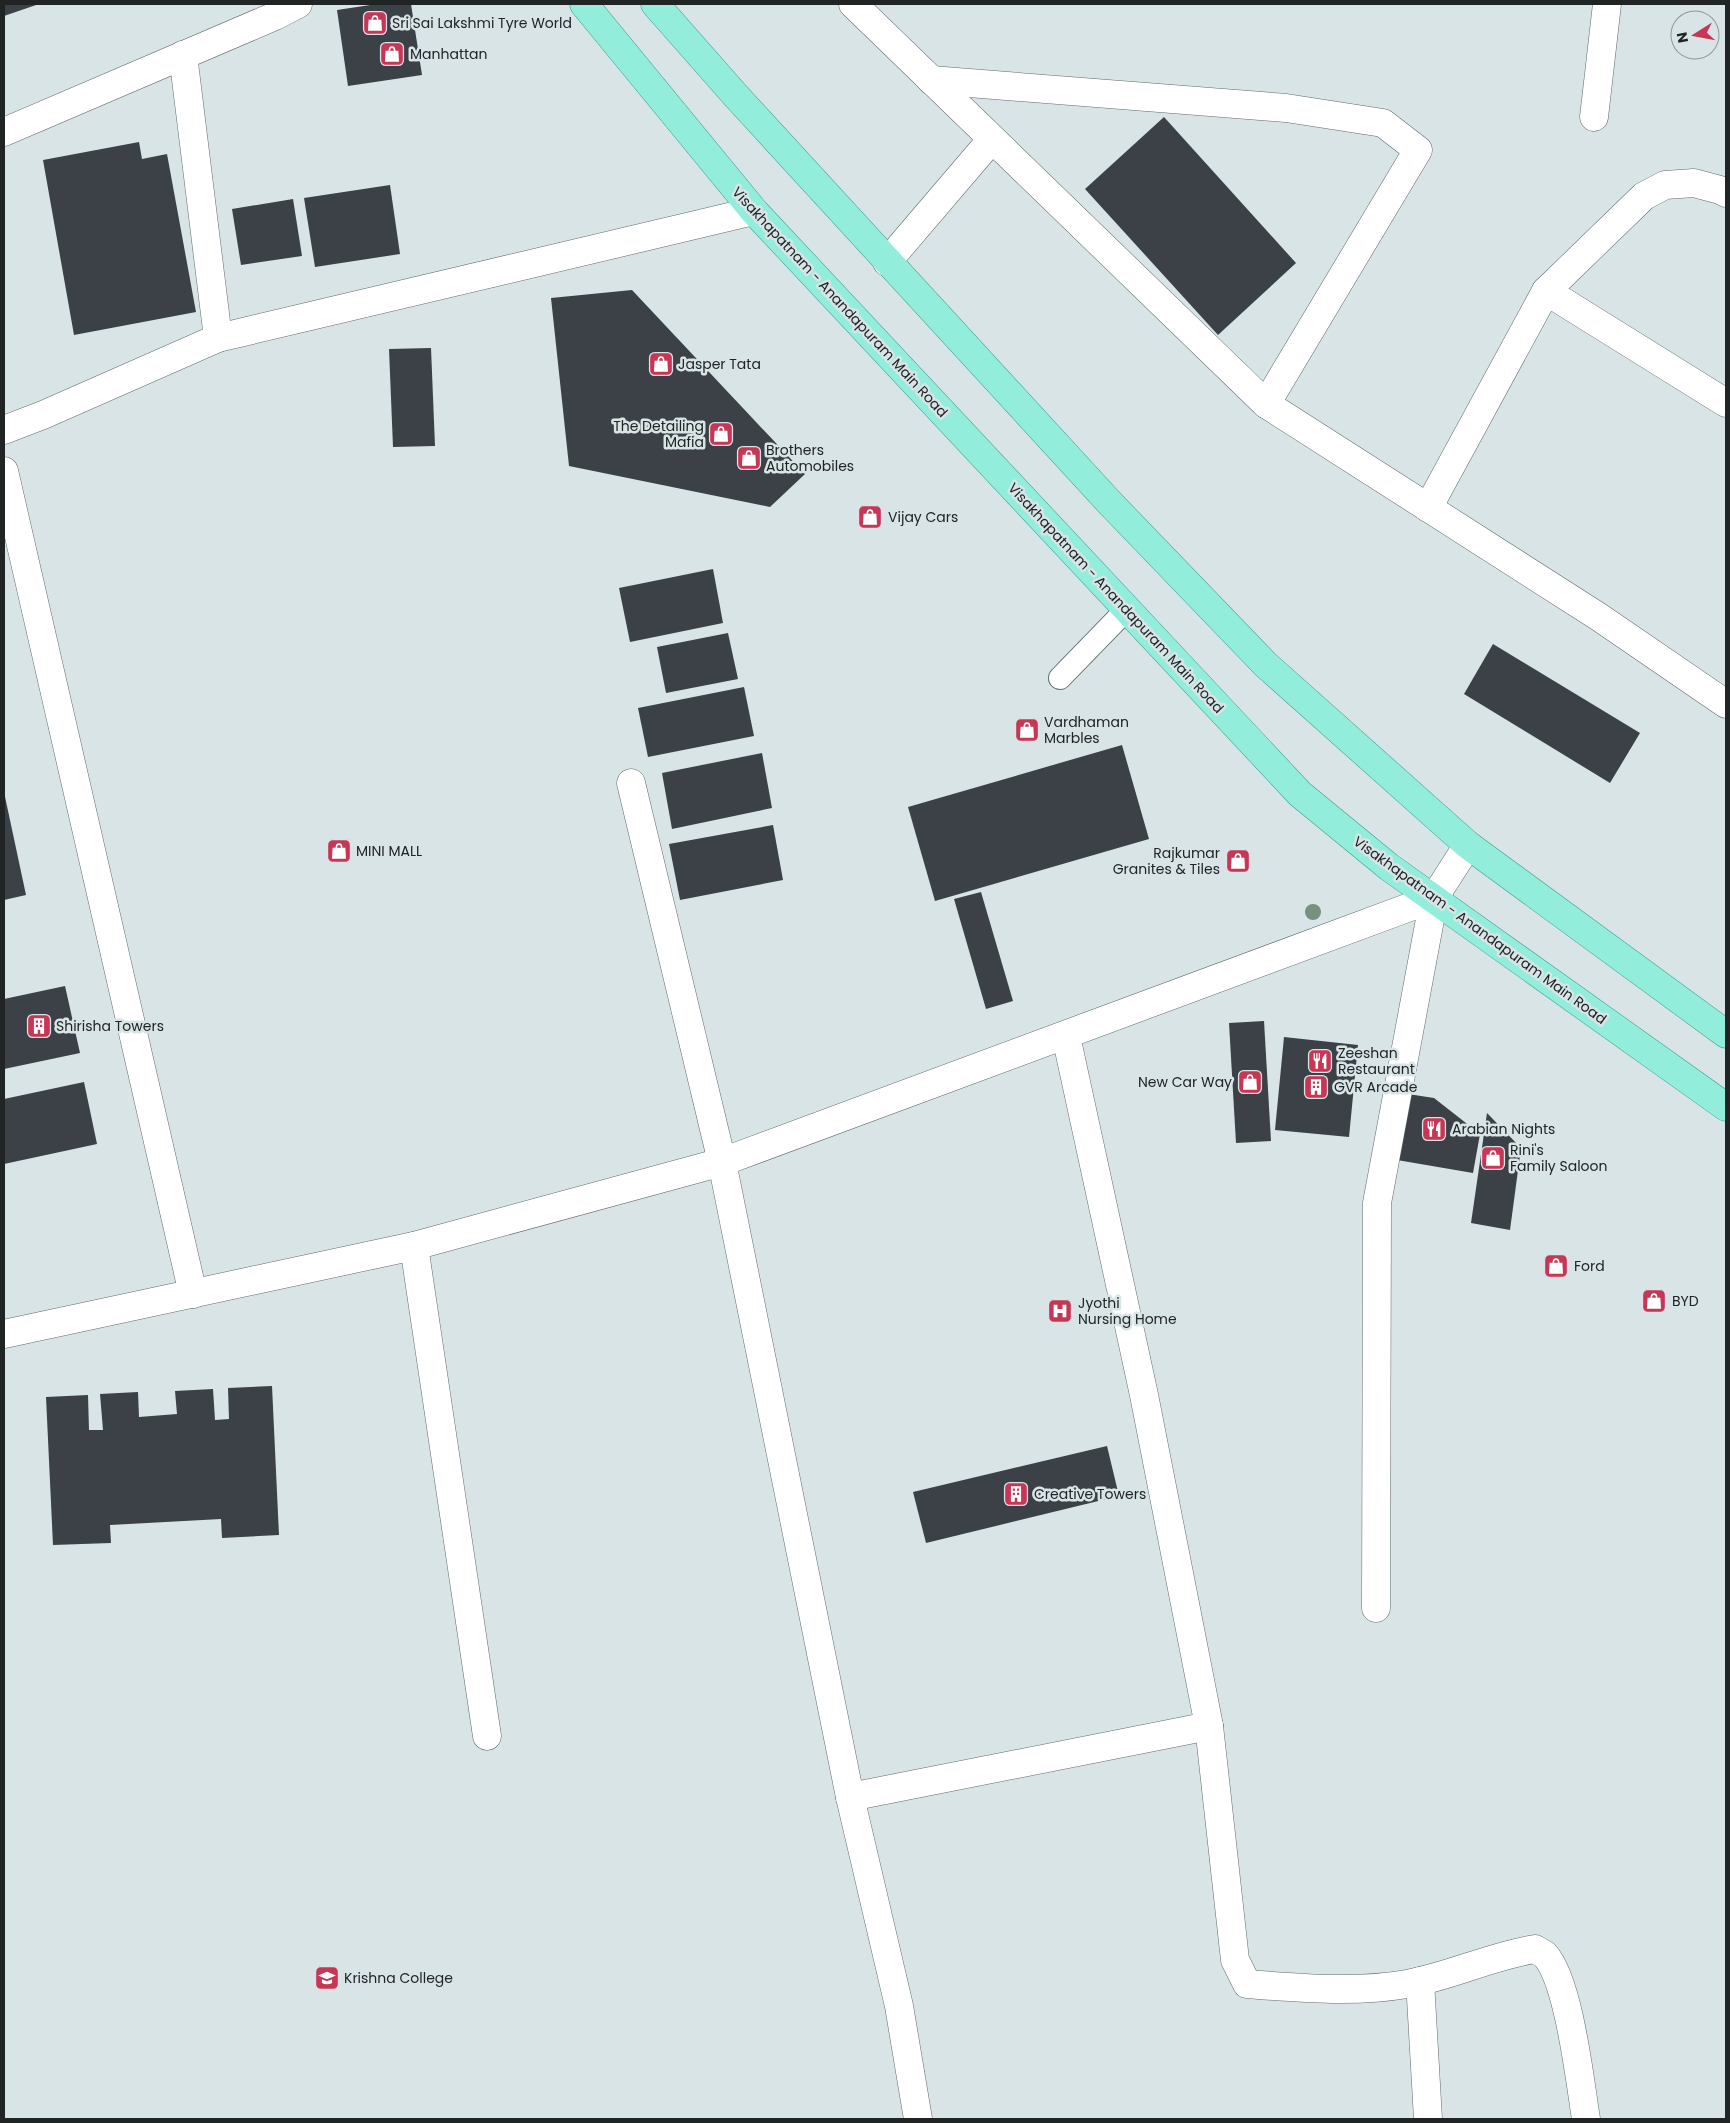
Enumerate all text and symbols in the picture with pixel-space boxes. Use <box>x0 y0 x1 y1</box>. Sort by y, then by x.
shop icon: Sri Sai Lakshmi Tyre World <box>362 10 388 36</box>
north arrow <box>1670 10 1720 60</box>
place label: Sri Sai Lakshmi Tyre World <box>392 13 572 33</box>
text: N <box>1671 30 1693 45</box>
shop icon: Manhattan <box>379 41 405 67</box>
place label: Manhattan <box>410 44 488 64</box>
street label: Visakhapatnam - Anandapuram Main Road <box>728 182 952 422</box>
shop icon: Jasper Tata <box>648 351 674 377</box>
place label: Jasper Tata <box>678 354 761 374</box>
place label: The Detailing Mafia <box>613 416 704 452</box>
shop icon: The Detailing Mafia <box>708 421 734 447</box>
place label: Brothers Automobiles <box>766 440 854 476</box>
shop icon: Brothers Automobiles <box>736 445 762 471</box>
street label: Visakhapatnam - Anandapuram Main Road <box>1004 478 1228 718</box>
shop icon: Vijay Cars <box>857 504 883 530</box>
place label: Vijay Cars <box>888 507 958 527</box>
place label: Vardhaman Marbles <box>1044 712 1129 748</box>
shop icon: Vardhaman Marbles <box>1014 717 1040 743</box>
street label: Visakhapatnam - Anandapuram Main Road <box>1349 831 1611 1029</box>
shop icon: MINI MALL <box>326 838 352 864</box>
place label: MINI MALL <box>356 841 422 861</box>
place label: Rajkumar Granites & Tiles <box>1113 843 1220 879</box>
shop icon: Rajkumar Granites & Tiles <box>1225 848 1251 874</box>
building icon: Shirisha Towers <box>26 1013 52 1039</box>
place label: Shirisha Towers <box>56 1016 164 1036</box>
place label: Zeeshan Restaurant <box>1338 1043 1415 1079</box>
restaurant icon: Zeeshan Restaurant <box>1307 1048 1333 1074</box>
shop icon: New Car Way <box>1237 1069 1263 1095</box>
place label: New Car Way <box>1138 1072 1232 1092</box>
building icon: GVR Arcade <box>1303 1074 1329 1100</box>
place label: GVR Arcade <box>1334 1077 1418 1097</box>
restaurant icon: Arabian Nights <box>1421 1116 1447 1142</box>
place label: Arabian Nights <box>1452 1119 1555 1139</box>
place label: Rini's Family Saloon <box>1510 1140 1607 1176</box>
shop icon: Rini's Family Saloon <box>1480 1145 1506 1171</box>
shop icon: Ford <box>1543 1253 1569 1279</box>
place label: Ford <box>1574 1256 1605 1276</box>
shop icon: BYD <box>1641 1288 1667 1314</box>
place label: BYD <box>1672 1291 1699 1311</box>
place label: Jyothi Nursing Home <box>1078 1293 1177 1329</box>
hospital icon: Jyothi Nursing Home <box>1047 1298 1073 1324</box>
building icon: Creative Towers <box>1003 1481 1029 1507</box>
place label: Creative Towers <box>1034 1484 1146 1504</box>
school or university icon: Krishna College <box>314 1965 340 1991</box>
place label: Krishna College <box>344 1968 453 1988</box>

